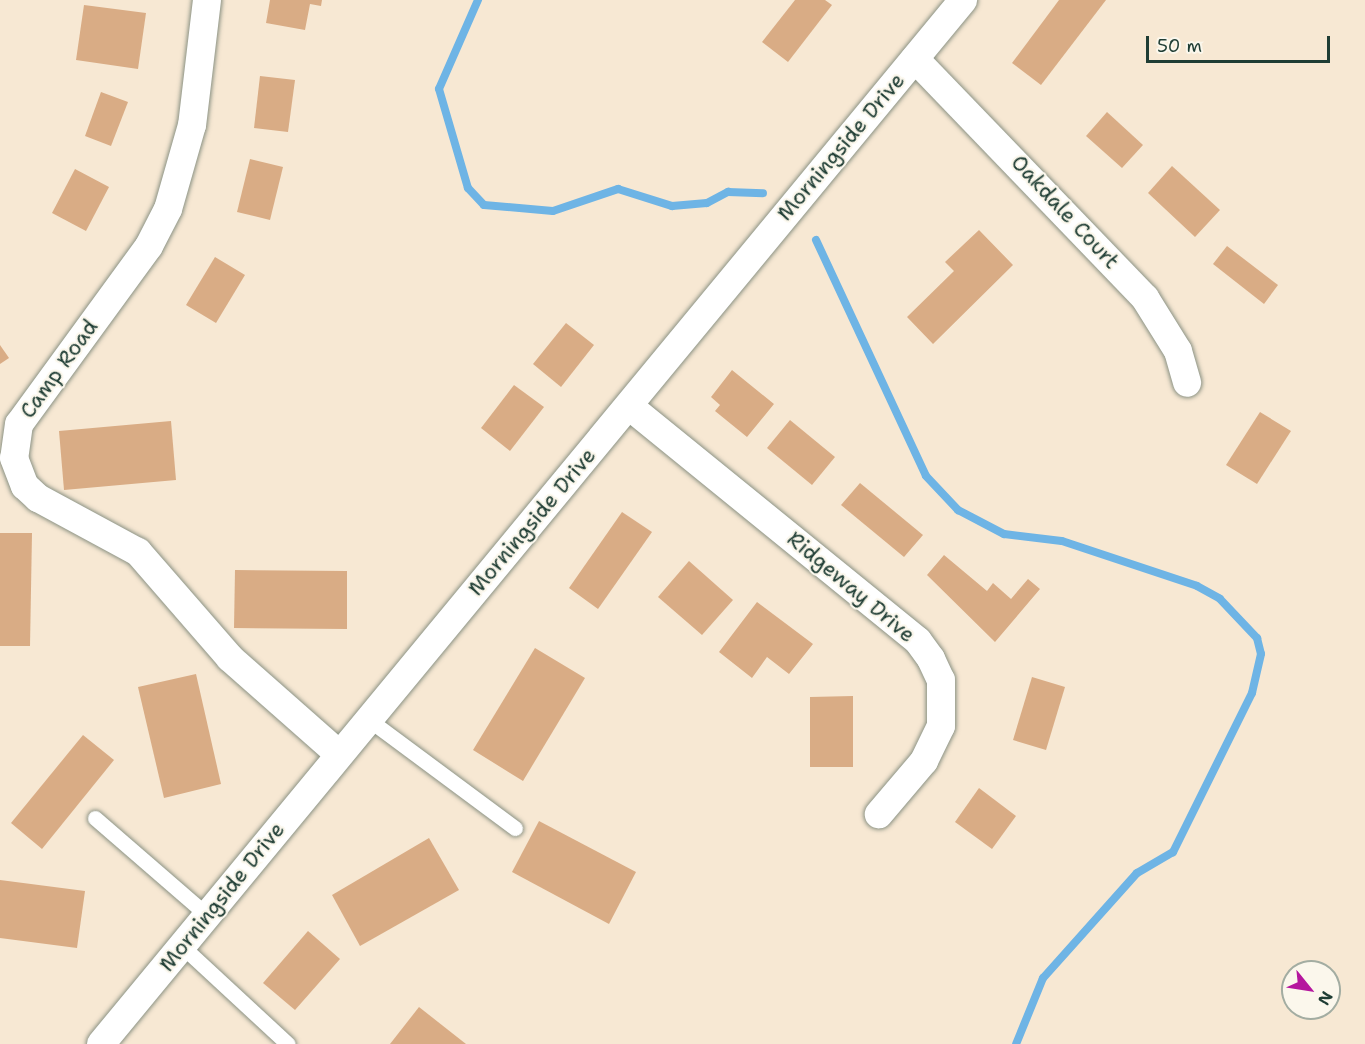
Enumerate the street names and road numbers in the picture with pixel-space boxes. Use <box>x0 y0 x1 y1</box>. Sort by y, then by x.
street label: Morningside Drive <box>772 68 910 226</box>
street label: Oakdale Court <box>1006 150 1124 274</box>
street label: Camp Road <box>15 315 103 423</box>
street label: Morningside Drive <box>463 443 601 601</box>
street label: Ridgeway Drive <box>782 526 920 648</box>
street label: Morningside Drive <box>154 817 290 977</box>

